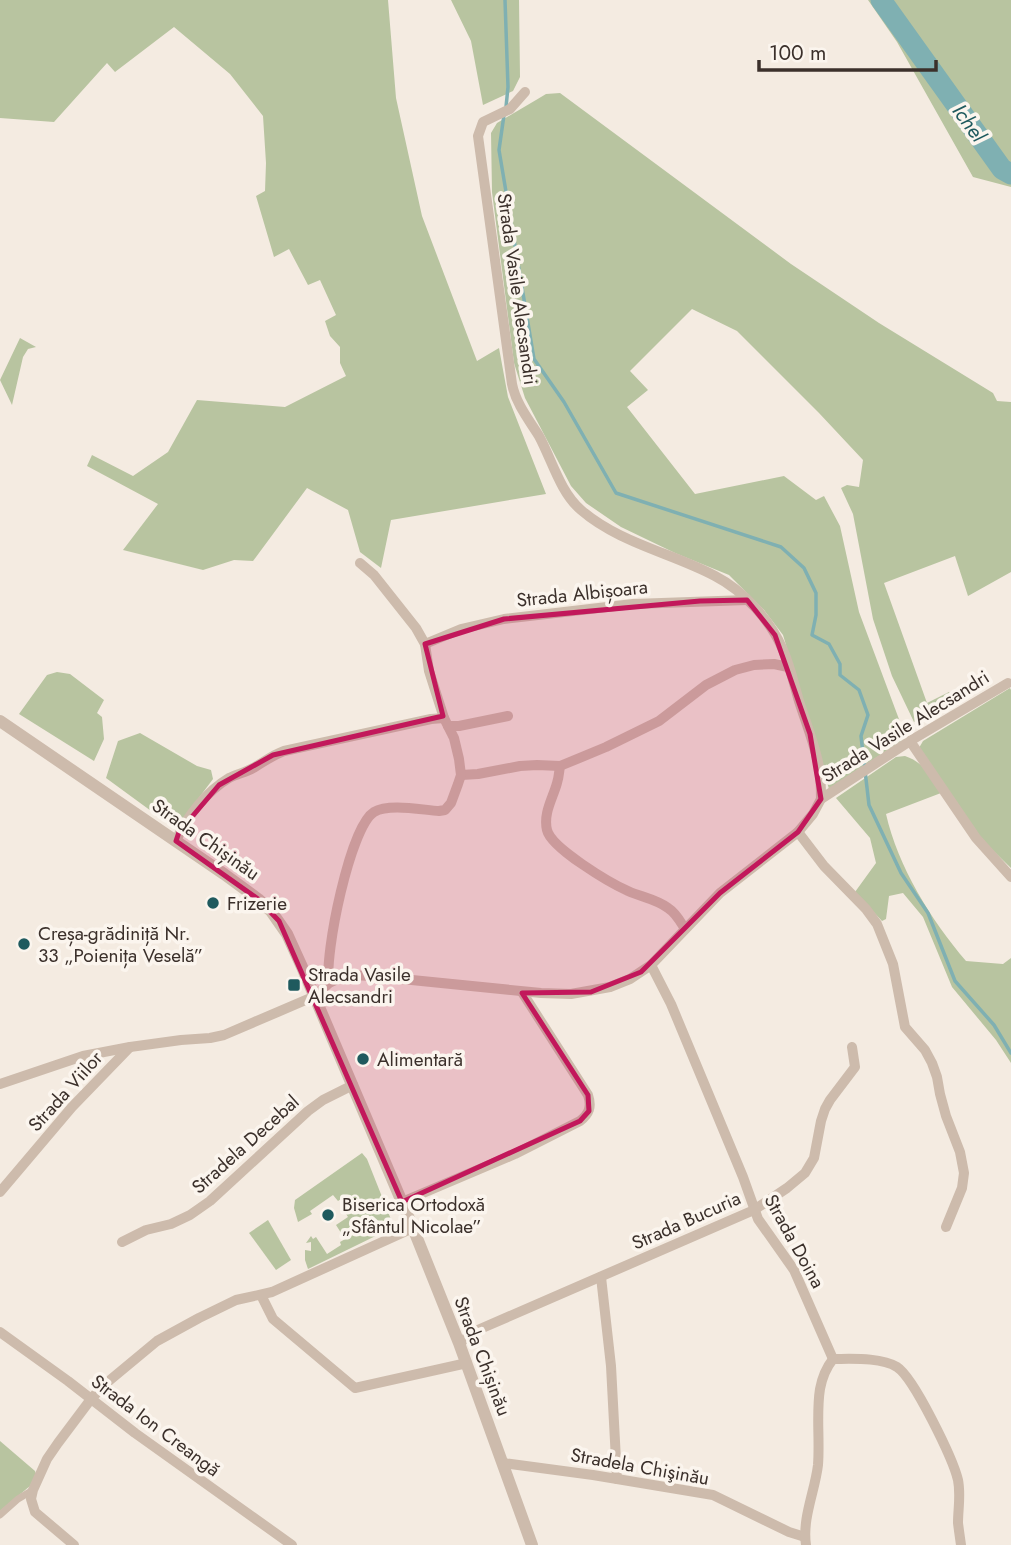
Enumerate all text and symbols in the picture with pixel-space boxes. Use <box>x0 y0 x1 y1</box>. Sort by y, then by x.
scale bar <box>759 28 936 72</box>
text: 100 m <box>769 38 826 68</box>
water label: Ichel <box>945 98 994 149</box>
street label: Strada Vasile Alecsandri <box>491 191 544 387</box>
street label: Strada Albișoara <box>515 573 649 614</box>
street label: Strada Vasile Alecsandri <box>816 664 994 789</box>
street label: Strada Chișinău <box>146 792 265 887</box>
place label: Frizerie <box>227 890 287 917</box>
marker: Frizerie <box>205 895 221 911</box>
place label: Creșa-grădiniță Nr. 33 „Poienița Veselă” <box>38 920 203 969</box>
marker: Creșa-grădiniță Nr. 33 „Poienița Veselă” <box>16 936 32 952</box>
place label: Strada Vasile Alecsandri <box>308 961 411 1010</box>
marker: Strada Vasile Alecsandri <box>286 977 302 993</box>
street label: Strada Viilor <box>22 1045 109 1138</box>
place label: Alimentară <box>377 1046 463 1073</box>
marker: Alimentară <box>355 1051 371 1067</box>
street label: Stradela Decebal <box>186 1089 305 1200</box>
street label: Strada Bucuria <box>627 1184 745 1256</box>
street label: Strada Doina <box>758 1189 831 1293</box>
place label: Biserica Ortodoxă „Sfântul Nicolae” <box>342 1191 485 1240</box>
marker: Biserica Ortodoxă „Sfântul Nicolae” <box>320 1207 336 1223</box>
street label: Strada Chișinău <box>447 1293 518 1420</box>
street label: Strada Ion Creangă <box>86 1368 226 1483</box>
street label: Stradela Chişinău <box>569 1441 711 1492</box>

